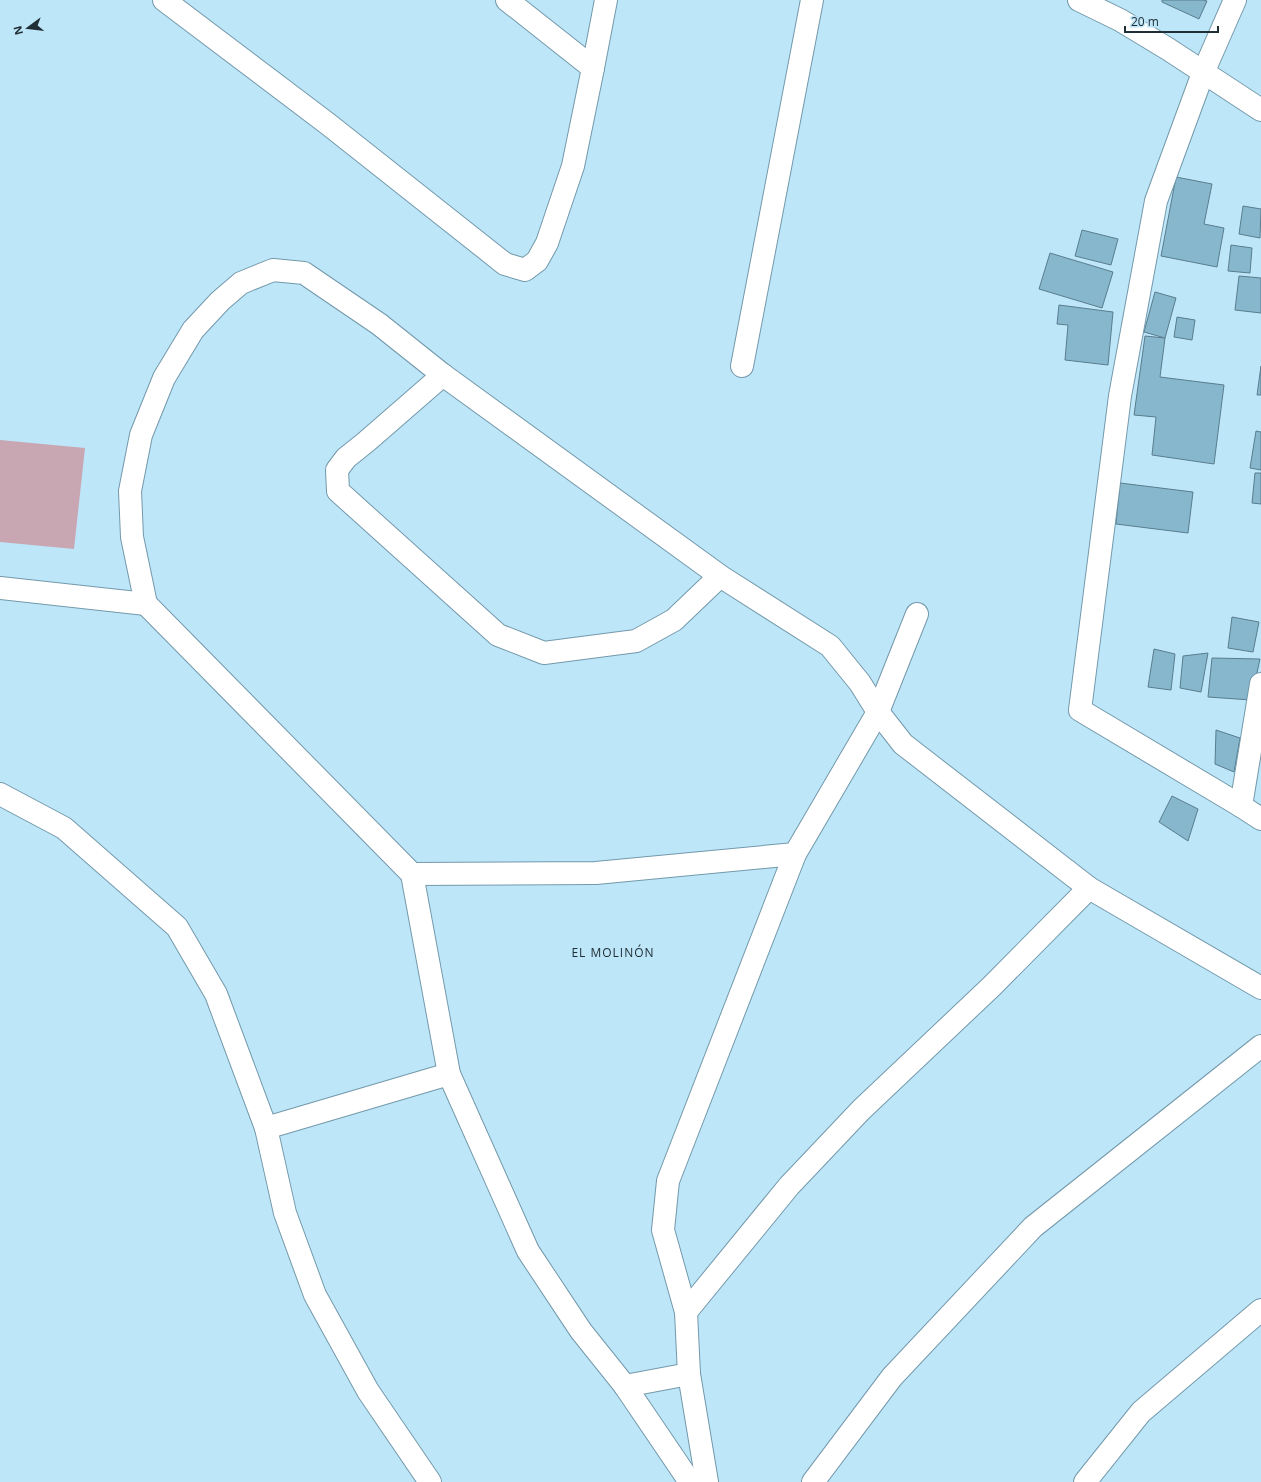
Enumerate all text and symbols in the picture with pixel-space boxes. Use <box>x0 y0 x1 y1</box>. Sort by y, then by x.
north arrow <box>8 8 48 48</box>
scale bar <box>1125 8 1218 34</box>
text: 20 m <box>1131 13 1159 30</box>
text: N <box>9 24 26 37</box>
district label: EL MOLINÓN <box>571 944 655 961</box>

